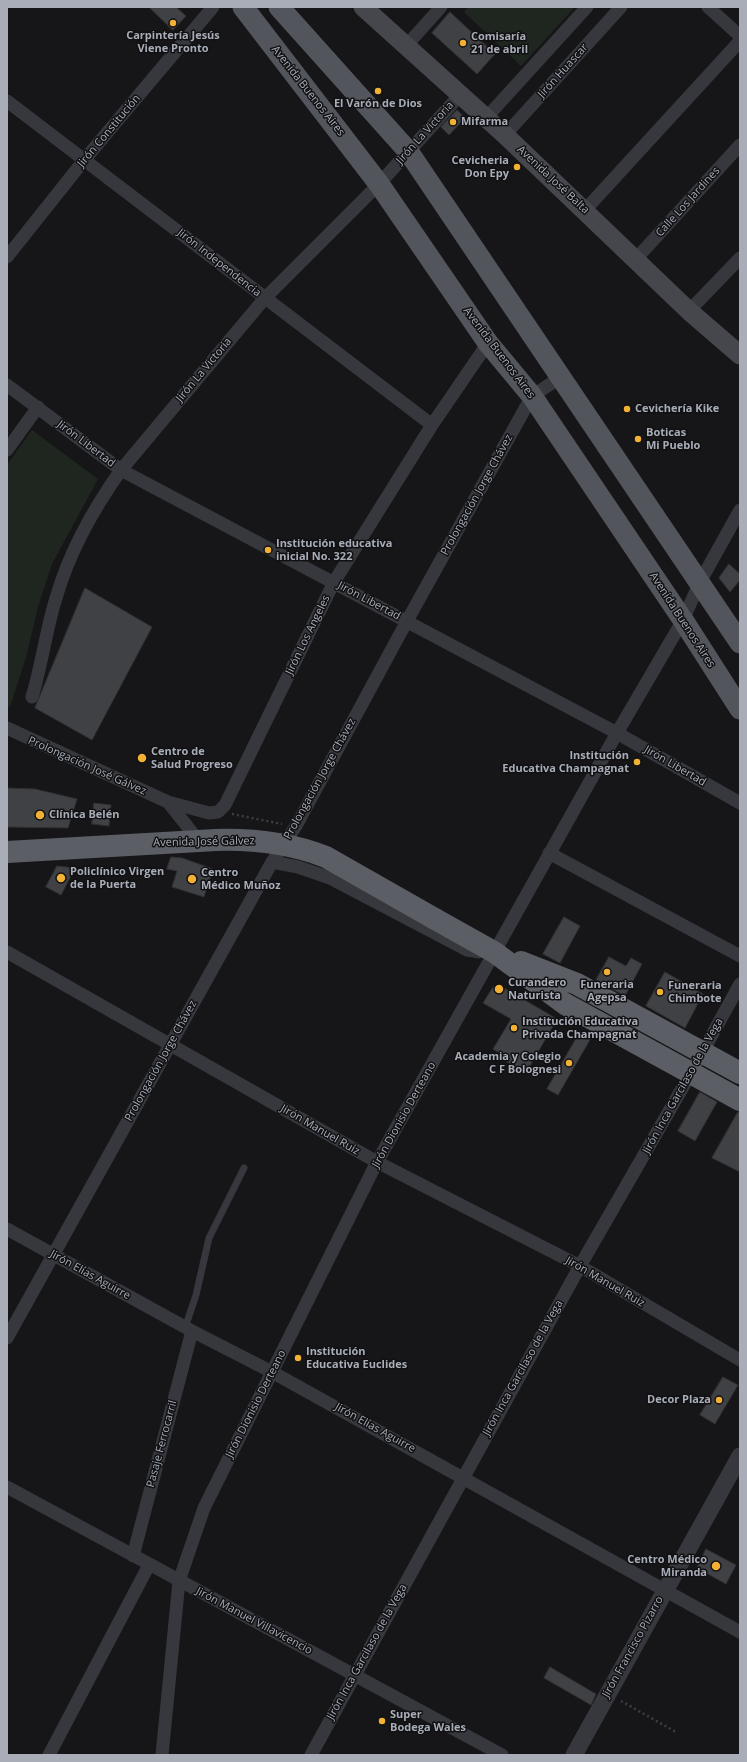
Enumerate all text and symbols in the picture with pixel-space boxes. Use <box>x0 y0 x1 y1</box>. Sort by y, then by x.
marker: Carpintería Jesús Viene Pronto <box>168 18 178 28</box>
place label: Carpintería Jesús Viene Pronto <box>126 29 220 55</box>
place label: Comisaría 21 de abril <box>471 30 528 56</box>
marker: Comisaría 21 de abril <box>458 38 468 48</box>
street label: Jirón Huascar <box>535 41 591 101</box>
street label: Avenida Buenos Aires <box>269 43 347 139</box>
marker: El Varón de Dios <box>373 86 383 96</box>
street label: Jirón Constitución <box>75 92 143 170</box>
place label: El Varón de Dios <box>334 97 422 111</box>
street label: Jirón La Victoria <box>393 99 457 167</box>
place label: Mifarma <box>461 115 508 129</box>
marker: Mifarma <box>448 117 458 127</box>
street label: Avenida José Balta <box>514 143 592 217</box>
place label: Cevicheria Don Epy <box>451 154 509 180</box>
marker: Cevicheria Don Epy <box>512 162 522 172</box>
street label: Calle Los Jardines <box>653 164 723 240</box>
street label: Jirón Independencia <box>174 226 264 300</box>
street label: Avenida Buenos Aires <box>460 305 538 401</box>
street label: Jirón La Victoria <box>173 335 235 405</box>
place label: Cevichería Kike <box>635 402 719 416</box>
marker: Cevichería Kike <box>622 404 632 414</box>
street label: Jirón Libertad <box>54 418 118 470</box>
place label: Boticas Mi Pueblo <box>646 426 700 452</box>
street label: Prolongación Jorge Chávez <box>438 432 516 558</box>
marker: Boticas Mi Pueblo <box>633 434 643 444</box>
place label: Institución educativa inicial No. 322 <box>276 537 392 563</box>
marker: Institución educativa inicial No. 322 <box>263 545 273 555</box>
street label: Avenida Buenos Aires <box>646 570 718 670</box>
street label: Jirón Libertad <box>335 579 403 623</box>
street label: Jirón Los Angeles <box>283 593 333 677</box>
street label: Prolongación Jorge Chávez <box>281 716 359 842</box>
street label: Prolongación José Gálvez <box>26 734 148 798</box>
street label: Jirón Libertad <box>642 743 708 789</box>
place label: Centro de Salud Progreso <box>151 745 233 771</box>
place label: Institución Educativa Champagnat <box>502 749 629 775</box>
marker: Centro de Salud Progreso <box>136 752 148 764</box>
marker: Institución Educativa Champagnat <box>632 757 642 767</box>
place label: Clínica Belén <box>49 808 119 822</box>
marker: Clínica Belén <box>34 809 46 821</box>
street label: Avenida José Gálvez <box>153 835 255 849</box>
place label: Policlínico Virgen de la Puerta <box>70 865 164 891</box>
place label: Centro Médico Muñoz <box>201 866 281 892</box>
marker: Policlínico Virgen de la Puerta <box>55 872 67 884</box>
marker: Centro Médico Muñoz <box>186 873 198 885</box>
marker: Funeraria Agepsa <box>602 967 612 977</box>
place label: Curandero Naturista <box>508 976 566 1002</box>
place label: Funeraria Agepsa <box>580 978 634 1004</box>
place label: Funeraria Chimbote <box>668 979 722 1005</box>
marker: Curandero Naturista <box>493 983 505 995</box>
marker: Funeraria Chimbote <box>655 987 665 997</box>
street label: Prolongación Jorge Chávez <box>122 998 200 1124</box>
place label: Institución Educativa Privada Champagnat <box>522 1015 638 1041</box>
street label: Jirón Inca Garcilaso de la Vega <box>640 1016 726 1156</box>
marker: Institución Educativa Privada Champagnat <box>509 1023 519 1033</box>
place label: Academia y Colegio C F Bolognesi <box>455 1050 561 1076</box>
marker: Academia y Colegio C F Bolognesi <box>564 1058 574 1068</box>
street label: Jirón Dionisio Derteano <box>369 1060 439 1170</box>
street label: Jirón Manuel Ruiz <box>278 1102 362 1158</box>
street label: Jirón Elías Aguirre <box>47 1247 133 1303</box>
street label: Jirón Manuel Ruiz <box>563 1254 647 1310</box>
street label: Jirón Inca Garcilaso de la Vega <box>480 1298 566 1438</box>
place label: Institución Educativa Euclides <box>306 1345 407 1371</box>
street label: Jirón Dionisio Derteano <box>223 1348 289 1460</box>
marker: Institución Educativa Euclides <box>293 1353 303 1363</box>
place label: Decor Plaza <box>647 1393 711 1407</box>
marker: Decor Plaza <box>714 1395 724 1405</box>
street label: Pasaje Ferrocarril <box>144 1399 180 1489</box>
street label: Jirón Elías Aguirre <box>332 1400 418 1456</box>
place label: Centro Médico Miranda <box>627 1553 707 1579</box>
marker: Centro Médico Miranda <box>710 1560 722 1572</box>
street label: Jirón Inca Garcilaso de la Vega <box>324 1582 410 1722</box>
street label: Jirón Manuel Villavicencio <box>194 1585 314 1657</box>
street label: Jirón Francisco Pizarro <box>600 1594 666 1700</box>
place label: Super Bodega Wales <box>390 1708 466 1734</box>
marker: Super Bodega Wales <box>377 1716 387 1726</box>

